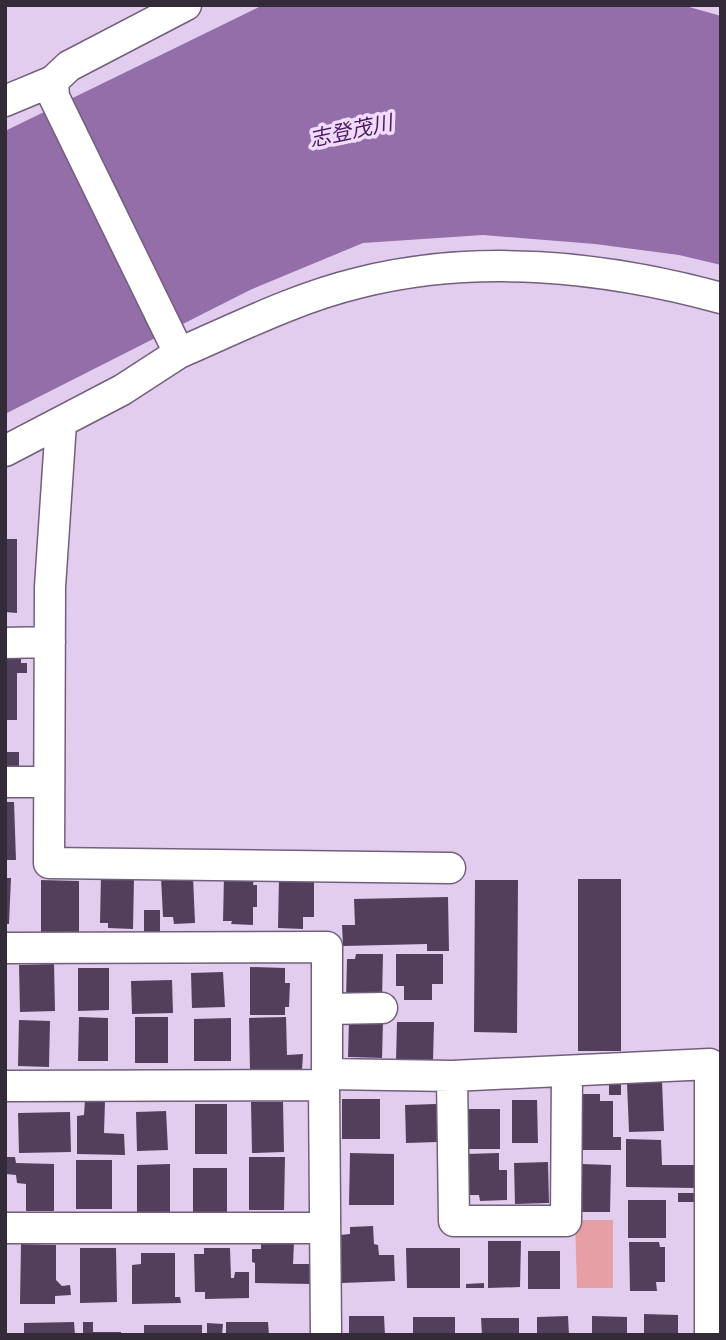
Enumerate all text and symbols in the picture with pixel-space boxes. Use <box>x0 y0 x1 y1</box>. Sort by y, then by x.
water label: 志登茂川 <box>307 108 397 152</box>

